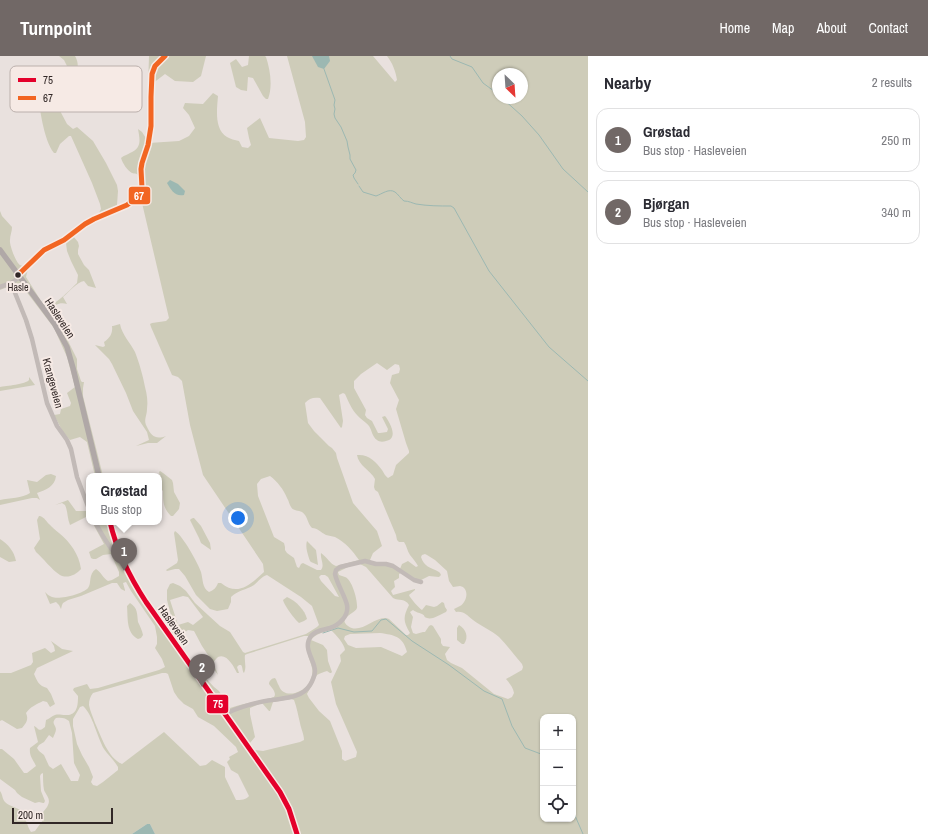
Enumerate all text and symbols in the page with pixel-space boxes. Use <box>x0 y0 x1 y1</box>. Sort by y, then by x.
text: Turnpoint <box>20 15 92 41</box>
text: Home <box>719 19 750 37</box>
text: Map <box>772 19 794 37</box>
text: About <box>816 19 846 37</box>
text: Contact <box>868 19 908 37</box>
legend <box>10 66 142 112</box>
north arrow <box>492 68 528 104</box>
text: Nearby <box>604 71 651 94</box>
text: 75 <box>43 73 53 87</box>
text: 2 results <box>872 74 912 91</box>
text: 67 <box>43 91 53 105</box>
text: Grøstad <box>643 121 690 142</box>
text: 1 <box>615 132 621 149</box>
text: 250 m <box>881 132 911 149</box>
text: Bus stop · Hasleveien <box>643 142 747 159</box>
line badge: 67 <box>128 186 151 205</box>
text: 67 <box>134 189 144 203</box>
text: Bjørgan <box>643 193 689 214</box>
text: 2 <box>615 204 621 221</box>
text: 340 m <box>881 204 911 221</box>
text: Bus stop · Hasleveien <box>643 214 747 231</box>
marker: Hasle <box>13 270 23 280</box>
place label: Hasle <box>8 281 29 294</box>
street label: Hasleveien <box>42 295 78 341</box>
street label: Krangeveien <box>40 356 66 410</box>
popup <box>86 473 162 525</box>
text: Grøstad <box>100 480 148 501</box>
text: Bus stop <box>100 501 142 518</box>
your location <box>228 508 248 528</box>
pin: 1 <box>111 538 137 571</box>
street label: Hasleveien <box>155 603 193 647</box>
pin: 2 <box>189 654 215 687</box>
line badge: 75 <box>206 694 229 714</box>
text: 75 <box>213 697 223 711</box>
map controls <box>540 714 576 822</box>
button: + <box>540 714 576 750</box>
button: − <box>540 750 576 786</box>
button: locate <box>540 786 576 822</box>
scale bar <box>12 806 113 825</box>
text: 200 m <box>18 808 43 822</box>

